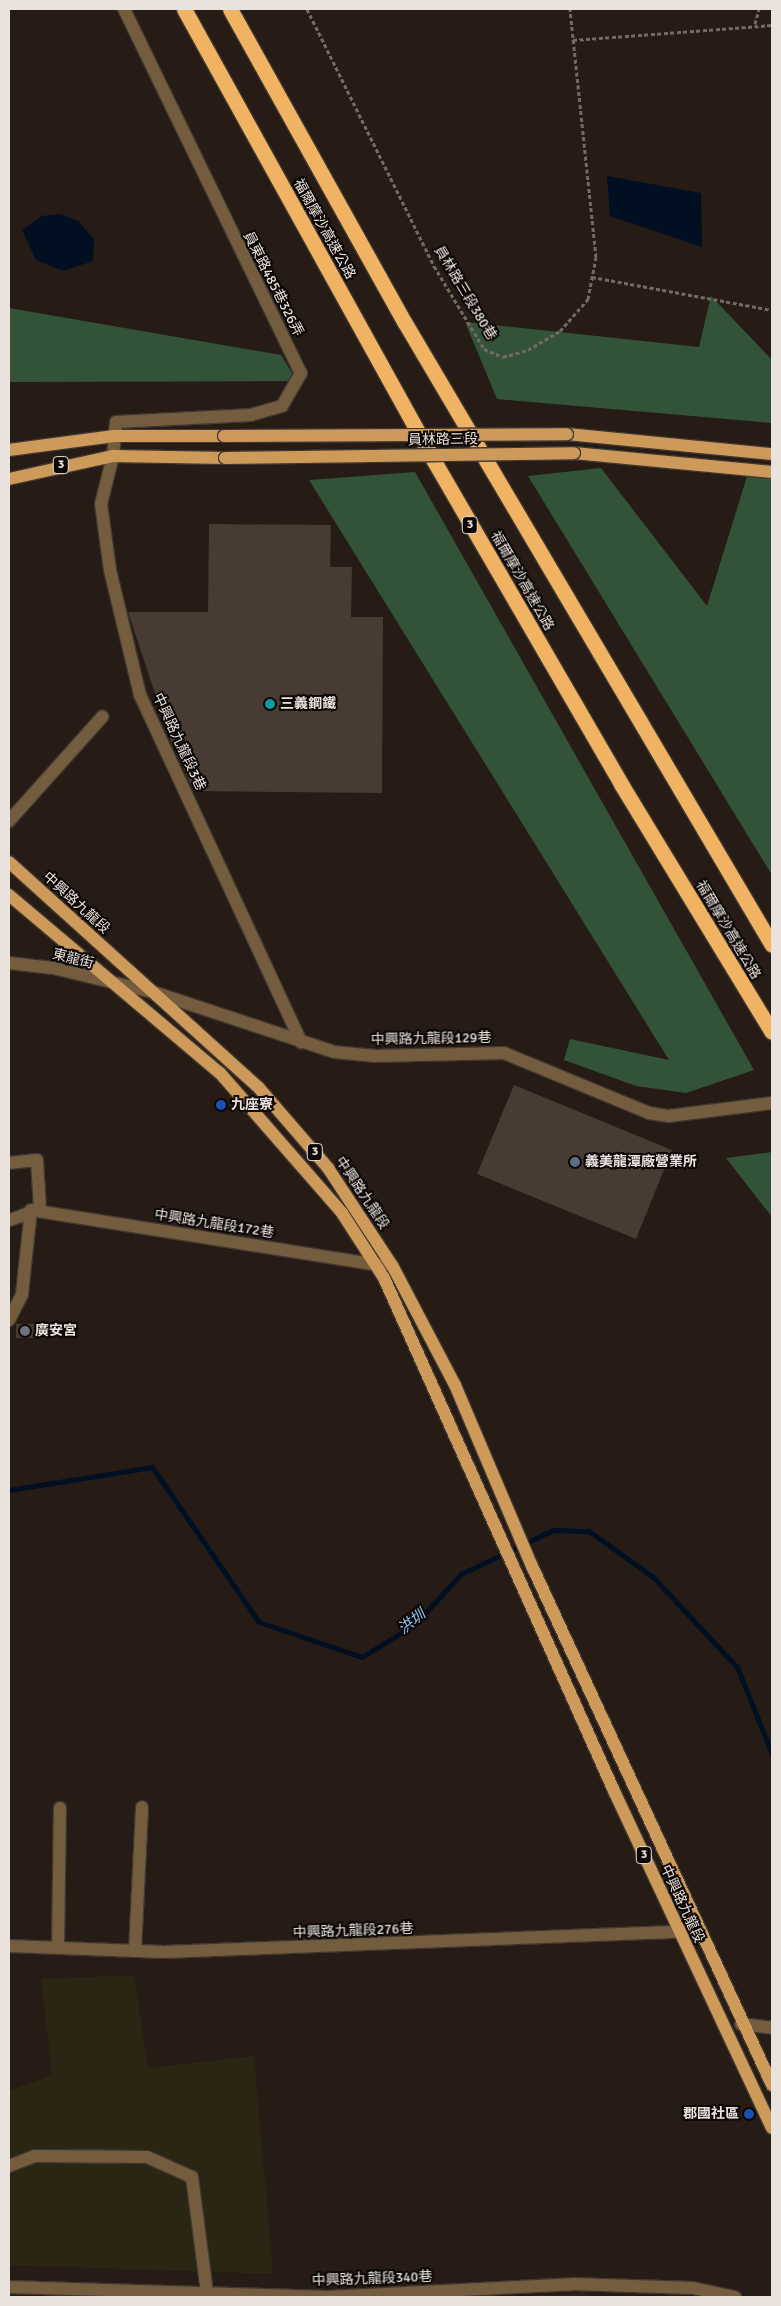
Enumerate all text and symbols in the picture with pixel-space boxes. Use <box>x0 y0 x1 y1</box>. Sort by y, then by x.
street label: 福爾摩沙高速公路 <box>290 176 358 282</box>
street label: 員東路485巷326弄 <box>239 229 307 339</box>
street label: 員林路三段380巷 <box>430 243 500 343</box>
street label: 員林路三段 <box>408 431 478 449</box>
road number: 3 <box>52 456 70 474</box>
road number: 3 <box>461 516 479 534</box>
street label: 福爾摩沙高速公路 <box>487 528 557 634</box>
street label: 中興路九龍段3巷 <box>149 691 209 793</box>
place label: 三義鋼鐵 <box>280 696 336 712</box>
marker: 三義鋼鐵 <box>264 698 276 710</box>
street label: 中興路九龍段 <box>39 869 113 937</box>
street label: 福爾摩沙高速公路 <box>692 878 764 982</box>
street label: 東龍街 <box>51 946 95 972</box>
street label: 中興路九龍段129巷 <box>371 1030 491 1048</box>
place label: 九座寮 <box>231 1097 273 1113</box>
marker: 九座寮 <box>215 1099 227 1111</box>
road number: 3 <box>306 1142 324 1162</box>
street label: 中興路九龍段 <box>332 1153 392 1233</box>
place label: 義美龍潭廠營業所 <box>585 1154 697 1170</box>
marker: 義美龍潭廠營業所 <box>569 1156 581 1168</box>
street label: 中興路九龍段172巷 <box>153 1206 275 1242</box>
place label: 廣安宮 <box>35 1323 77 1339</box>
marker: 廣安宮 <box>19 1325 31 1337</box>
water label: 洪圳 <box>395 1606 429 1638</box>
road number: 3 <box>635 1846 653 1864</box>
street label: 中興路九龍段 <box>657 1862 707 1946</box>
street label: 中興路九龍段276巷 <box>292 1920 414 1942</box>
place label: 郡國社區 <box>683 2106 739 2122</box>
marker: 郡國社區 <box>743 2108 755 2120</box>
street label: 中興路九龍段340巷 <box>311 2268 433 2290</box>

